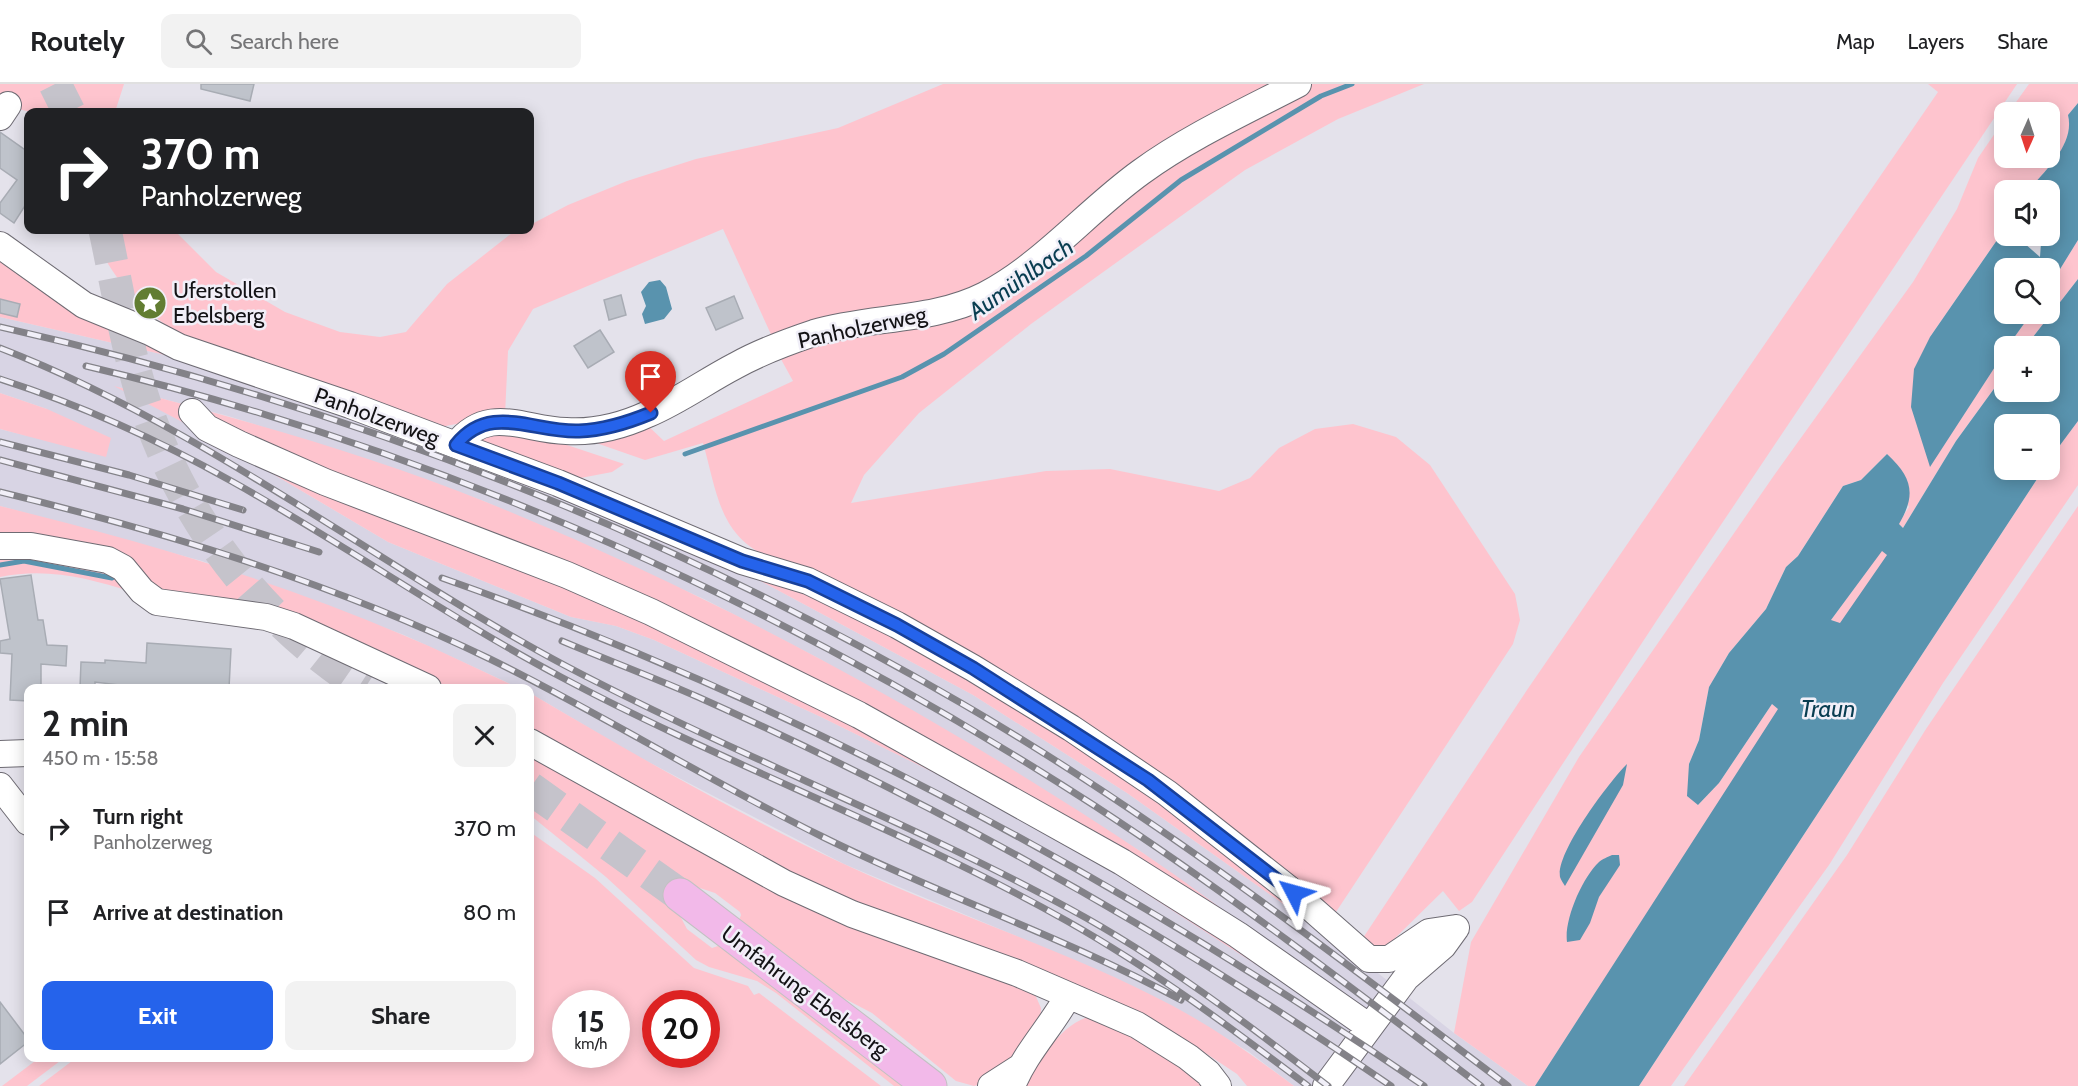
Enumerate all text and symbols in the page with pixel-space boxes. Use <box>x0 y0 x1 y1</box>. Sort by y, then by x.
search box <box>161 14 581 68</box>
text: Routely <box>30 24 125 58</box>
icon: search <box>182 25 215 58</box>
text: Search here <box>230 28 339 55</box>
text: Map <box>1836 29 1875 54</box>
text: Layers <box>1908 29 1964 54</box>
text: Share <box>1997 29 2048 54</box>
north arrow <box>1994 102 2060 168</box>
map controls <box>1994 102 2060 480</box>
text: 370 m <box>141 128 260 180</box>
icon: right <box>42 132 120 210</box>
text: Panholzerweg <box>141 180 301 213</box>
button: sound <box>1994 180 2060 246</box>
water label: Aumühlbach <box>962 232 1079 326</box>
button: search <box>1994 258 2060 324</box>
place label: Uferstollen Ebelsberg <box>173 277 276 329</box>
place icon: Uferstollen Ebelsberg <box>132 285 168 321</box>
street label: Panholzerweg <box>795 300 930 354</box>
button: + <box>1994 336 2060 402</box>
pin <box>625 351 676 413</box>
icon: arrive <box>634 360 667 393</box>
street label: Panholzerweg <box>311 381 444 452</box>
button: − <box>1994 414 2060 480</box>
water label: Traun <box>1801 694 1855 723</box>
text: 2 min <box>42 701 129 745</box>
button: close <box>453 704 516 767</box>
text: 450 m · 15:58 <box>42 746 159 770</box>
text: Turn right <box>93 803 183 830</box>
icon: right <box>42 812 75 845</box>
text: 370 m <box>454 815 516 842</box>
text: Panholzerweg <box>93 830 212 854</box>
position arrow <box>1262 861 1326 925</box>
icon: arrive <box>42 896 75 929</box>
text: Arrive at destination <box>93 899 283 926</box>
text: 80 m <box>463 899 516 926</box>
street label: Umfahrung Ebelsberg <box>716 920 894 1064</box>
button: Exit <box>42 981 273 1050</box>
button: Share <box>285 981 516 1050</box>
speed limit sign: 20 <box>642 990 720 1068</box>
text: 15 <box>577 1003 605 1040</box>
text: km/h <box>575 1035 607 1053</box>

